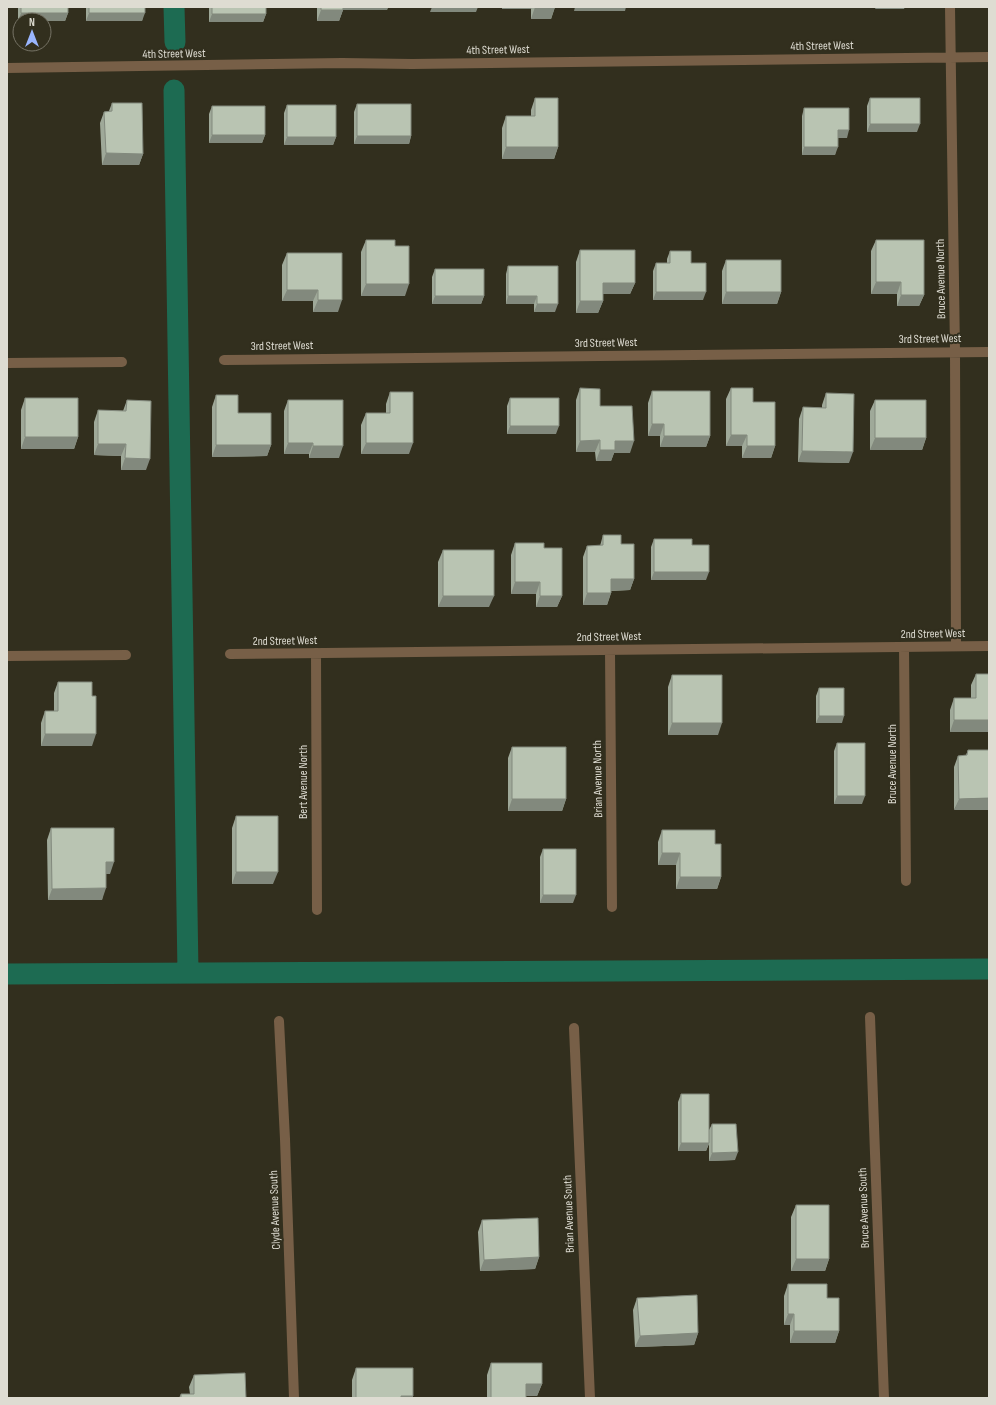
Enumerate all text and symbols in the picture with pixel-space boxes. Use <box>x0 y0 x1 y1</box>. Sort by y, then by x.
north arrow <box>12 12 52 52</box>
text: N <box>29 16 35 29</box>
street label: 4th Street West <box>790 38 854 54</box>
street label: 4th Street West <box>466 42 530 58</box>
street label: 4th Street West <box>142 46 206 62</box>
street label: Bruce Avenue North <box>933 239 949 319</box>
street label: 3rd Street West <box>898 331 962 347</box>
street label: 3rd Street West <box>574 335 638 351</box>
street label: 3rd Street West <box>250 338 314 354</box>
street label: 2nd Street West <box>901 626 966 642</box>
street label: 2nd Street West <box>577 629 642 645</box>
street label: 2nd Street West <box>253 633 318 649</box>
street label: Bruce Avenue North <box>885 724 900 804</box>
street label: Brian Avenue North <box>590 740 606 818</box>
street label: Bert Avenue North <box>296 745 311 819</box>
street label: Bruce Avenue South <box>855 1168 873 1248</box>
street label: Clyde Avenue South <box>266 1170 284 1250</box>
street label: Brian Avenue South <box>560 1175 578 1253</box>

